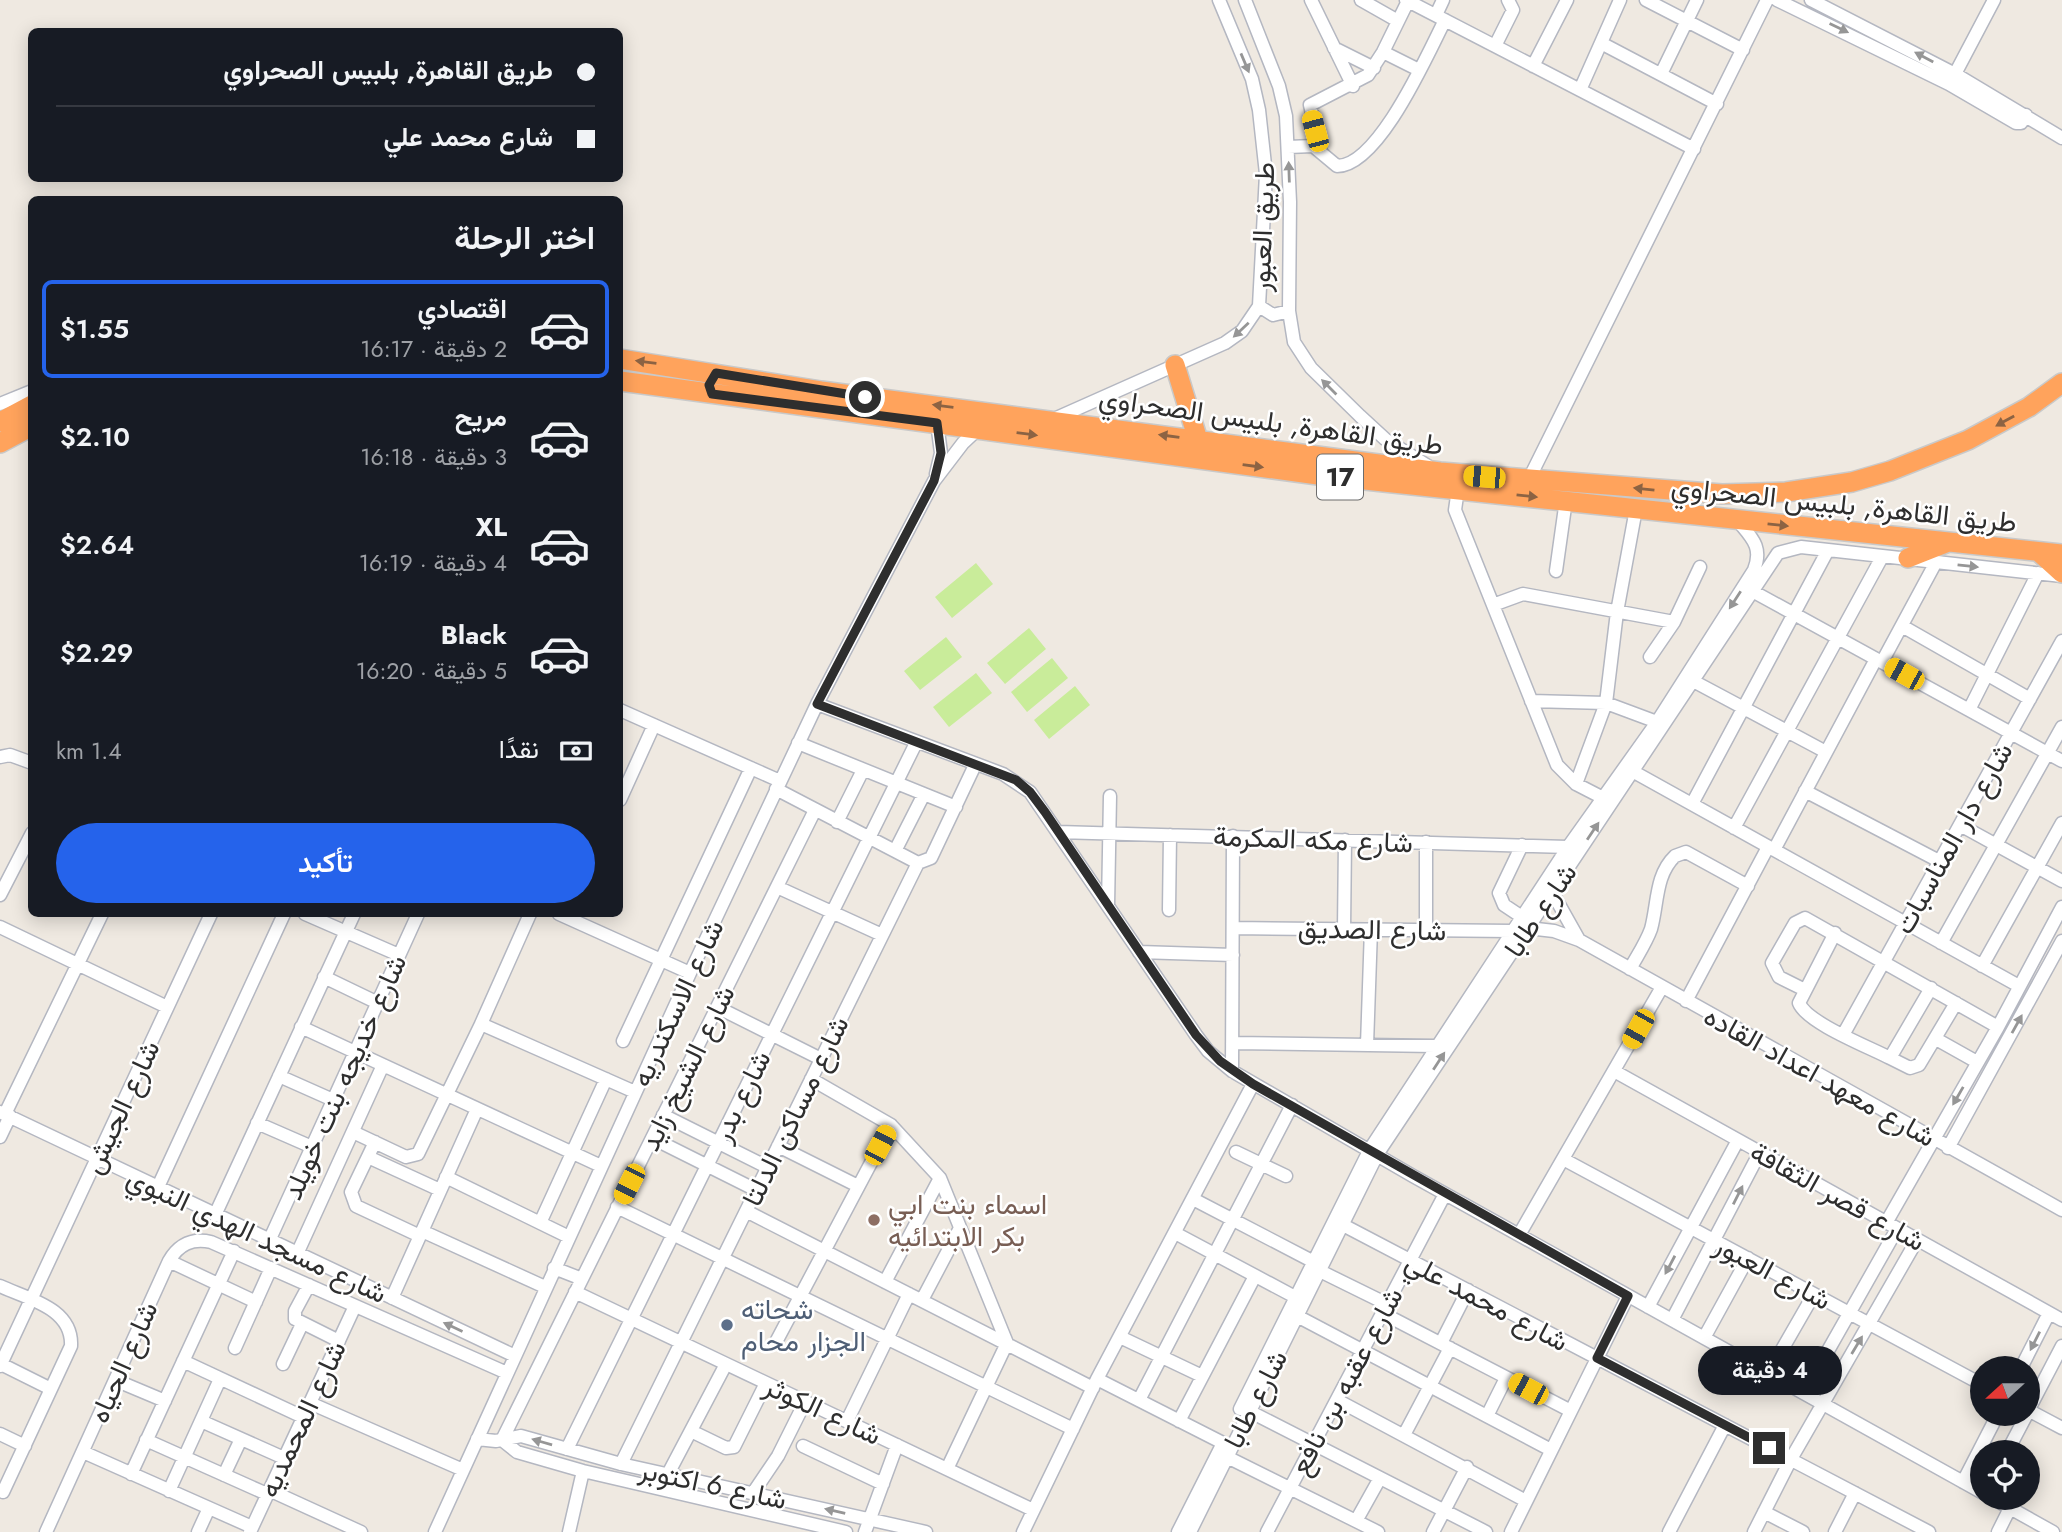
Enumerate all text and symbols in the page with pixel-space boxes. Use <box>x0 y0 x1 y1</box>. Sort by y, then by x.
one-way arrow <box>1829 23 1849 34</box>
text: طريق القاهرة, بلبيس الصحراوي <box>223 51 553 89</box>
one-way arrow <box>1914 51 1934 63</box>
one-way arrow <box>1239 53 1251 73</box>
car <box>1300 108 1331 154</box>
text: شارع محمد علي <box>383 118 553 156</box>
street label: طريق العبور <box>1240 161 1285 294</box>
one-way arrow <box>1284 161 1295 183</box>
text: اختر الرحلة <box>454 215 595 261</box>
text: اقتصادي <box>418 290 507 328</box>
icon: car <box>528 298 591 361</box>
text: $1.55 <box>60 310 129 348</box>
one-way arrow <box>1233 322 1250 338</box>
text: 2 دقيقة · 16:17 <box>360 332 507 366</box>
one-way arrow <box>634 357 656 368</box>
street label: طريق القاهرة, بلبيس الصحراوي <box>1096 377 1446 468</box>
one-way arrow <box>1321 379 1338 395</box>
route start <box>849 381 881 413</box>
text: مريح <box>455 398 507 436</box>
one-way arrow <box>932 401 954 412</box>
icon: car <box>528 406 591 469</box>
one-way arrow <box>1995 415 2015 427</box>
text: $2.10 <box>60 418 130 456</box>
one-way arrow <box>1016 429 1038 440</box>
one-way arrow <box>1158 430 1180 441</box>
text: 3 دقيقة · 16:18 <box>360 440 507 474</box>
road number: 17 <box>1317 454 1363 499</box>
one-way arrow <box>1242 460 1264 471</box>
car <box>1463 465 1506 489</box>
street label: طريق القاهرة, بلبيس الصحراوي <box>1669 466 2019 545</box>
one-way arrow <box>1632 484 1654 495</box>
one-way arrow <box>1517 491 1539 502</box>
text: XL <box>475 508 507 546</box>
icon: car <box>528 514 591 577</box>
one-way arrow <box>1767 520 1789 531</box>
text: $2.64 <box>60 526 134 564</box>
text: 4 دقيقة · 16:19 <box>359 546 507 580</box>
one-way arrow <box>1958 560 1980 571</box>
one-way arrow <box>1728 590 1741 610</box>
text: Black <box>441 616 507 654</box>
icon: car <box>528 622 591 685</box>
text: $2.29 <box>60 634 133 672</box>
text: 5 دقيقة · 16:20 <box>356 654 507 688</box>
car <box>1881 655 1928 693</box>
text: نقدًا <box>499 730 539 768</box>
icon: cash <box>557 732 595 770</box>
text: 1.4 km <box>56 734 122 768</box>
street label: شارع دار المناسبات <box>1884 735 2023 942</box>
street label: شارع مكه المكرمة <box>1212 816 1414 863</box>
one-way arrow <box>1586 822 1600 840</box>
button: تأكيد <box>56 823 595 903</box>
street label: شارع طابا <box>1494 855 1587 966</box>
street label: شارع الصديق <box>1297 908 1447 951</box>
street label: شارع الاسكندريه <box>621 913 734 1094</box>
street label: شارع خديجه بنت خويلد <box>272 948 417 1207</box>
street label: شارع الشيخ زايد <box>630 978 745 1158</box>
street label: شارع معهد اعداد القاده <box>1696 996 1943 1157</box>
car <box>1619 1006 1658 1052</box>
street label: شارع مساكن الدلتا <box>732 1009 859 1213</box>
one-way arrow <box>2011 1014 2022 1034</box>
street label: شارع الجيش <box>73 1034 170 1181</box>
street label: شارع بدر <box>701 1043 781 1150</box>
one-way arrow <box>1433 1051 1446 1071</box>
one-way arrow <box>1952 1086 1964 1106</box>
car <box>861 1122 900 1168</box>
street label: شارع قصر الثقافة <box>1743 1131 1933 1262</box>
street label: شارع مسجد الهدي النبوي <box>119 1157 394 1316</box>
car <box>611 1161 648 1207</box>
place label: اسماء بنت ابي بكر الابتدائيه <box>888 1184 1047 1257</box>
one-way arrow <box>1732 1185 1744 1204</box>
marker: اسماء بنت ابي بكر الابتدائيه <box>866 1212 882 1228</box>
street label: شارع العبور <box>1706 1224 1838 1320</box>
street label: شارع محمد علي <box>1397 1241 1576 1364</box>
one-way arrow <box>1665 1255 1676 1275</box>
street label: شارع عقبه بن نافع <box>1280 1280 1413 1483</box>
place label: شحاته الجزار محام <box>741 1289 866 1362</box>
street label: شارع الحياه <box>79 1295 168 1429</box>
marker: شحاته الجزار محام <box>719 1317 735 1333</box>
one-way arrow <box>443 1321 463 1333</box>
one-way arrow <box>2030 1331 2041 1351</box>
street label: شارع المحمديه <box>248 1334 357 1504</box>
one-way arrow <box>1851 1336 1864 1355</box>
street label: شارع طابا <box>1213 1343 1298 1456</box>
callout: 4 دقيقة <box>1697 1346 1841 1396</box>
text: 4 دقيقة <box>1732 1353 1808 1387</box>
north arrow <box>1970 1356 2040 1426</box>
map controls <box>1970 1356 2040 1510</box>
street label: شارع الكوثر <box>756 1365 888 1456</box>
car <box>1505 1370 1552 1408</box>
route end <box>1753 1432 1785 1464</box>
one-way arrow <box>532 1437 553 1447</box>
button: locate <box>1970 1440 2040 1510</box>
street label: شارع 6 اكتوبر <box>634 1449 790 1520</box>
one-way arrow <box>824 1506 846 1517</box>

